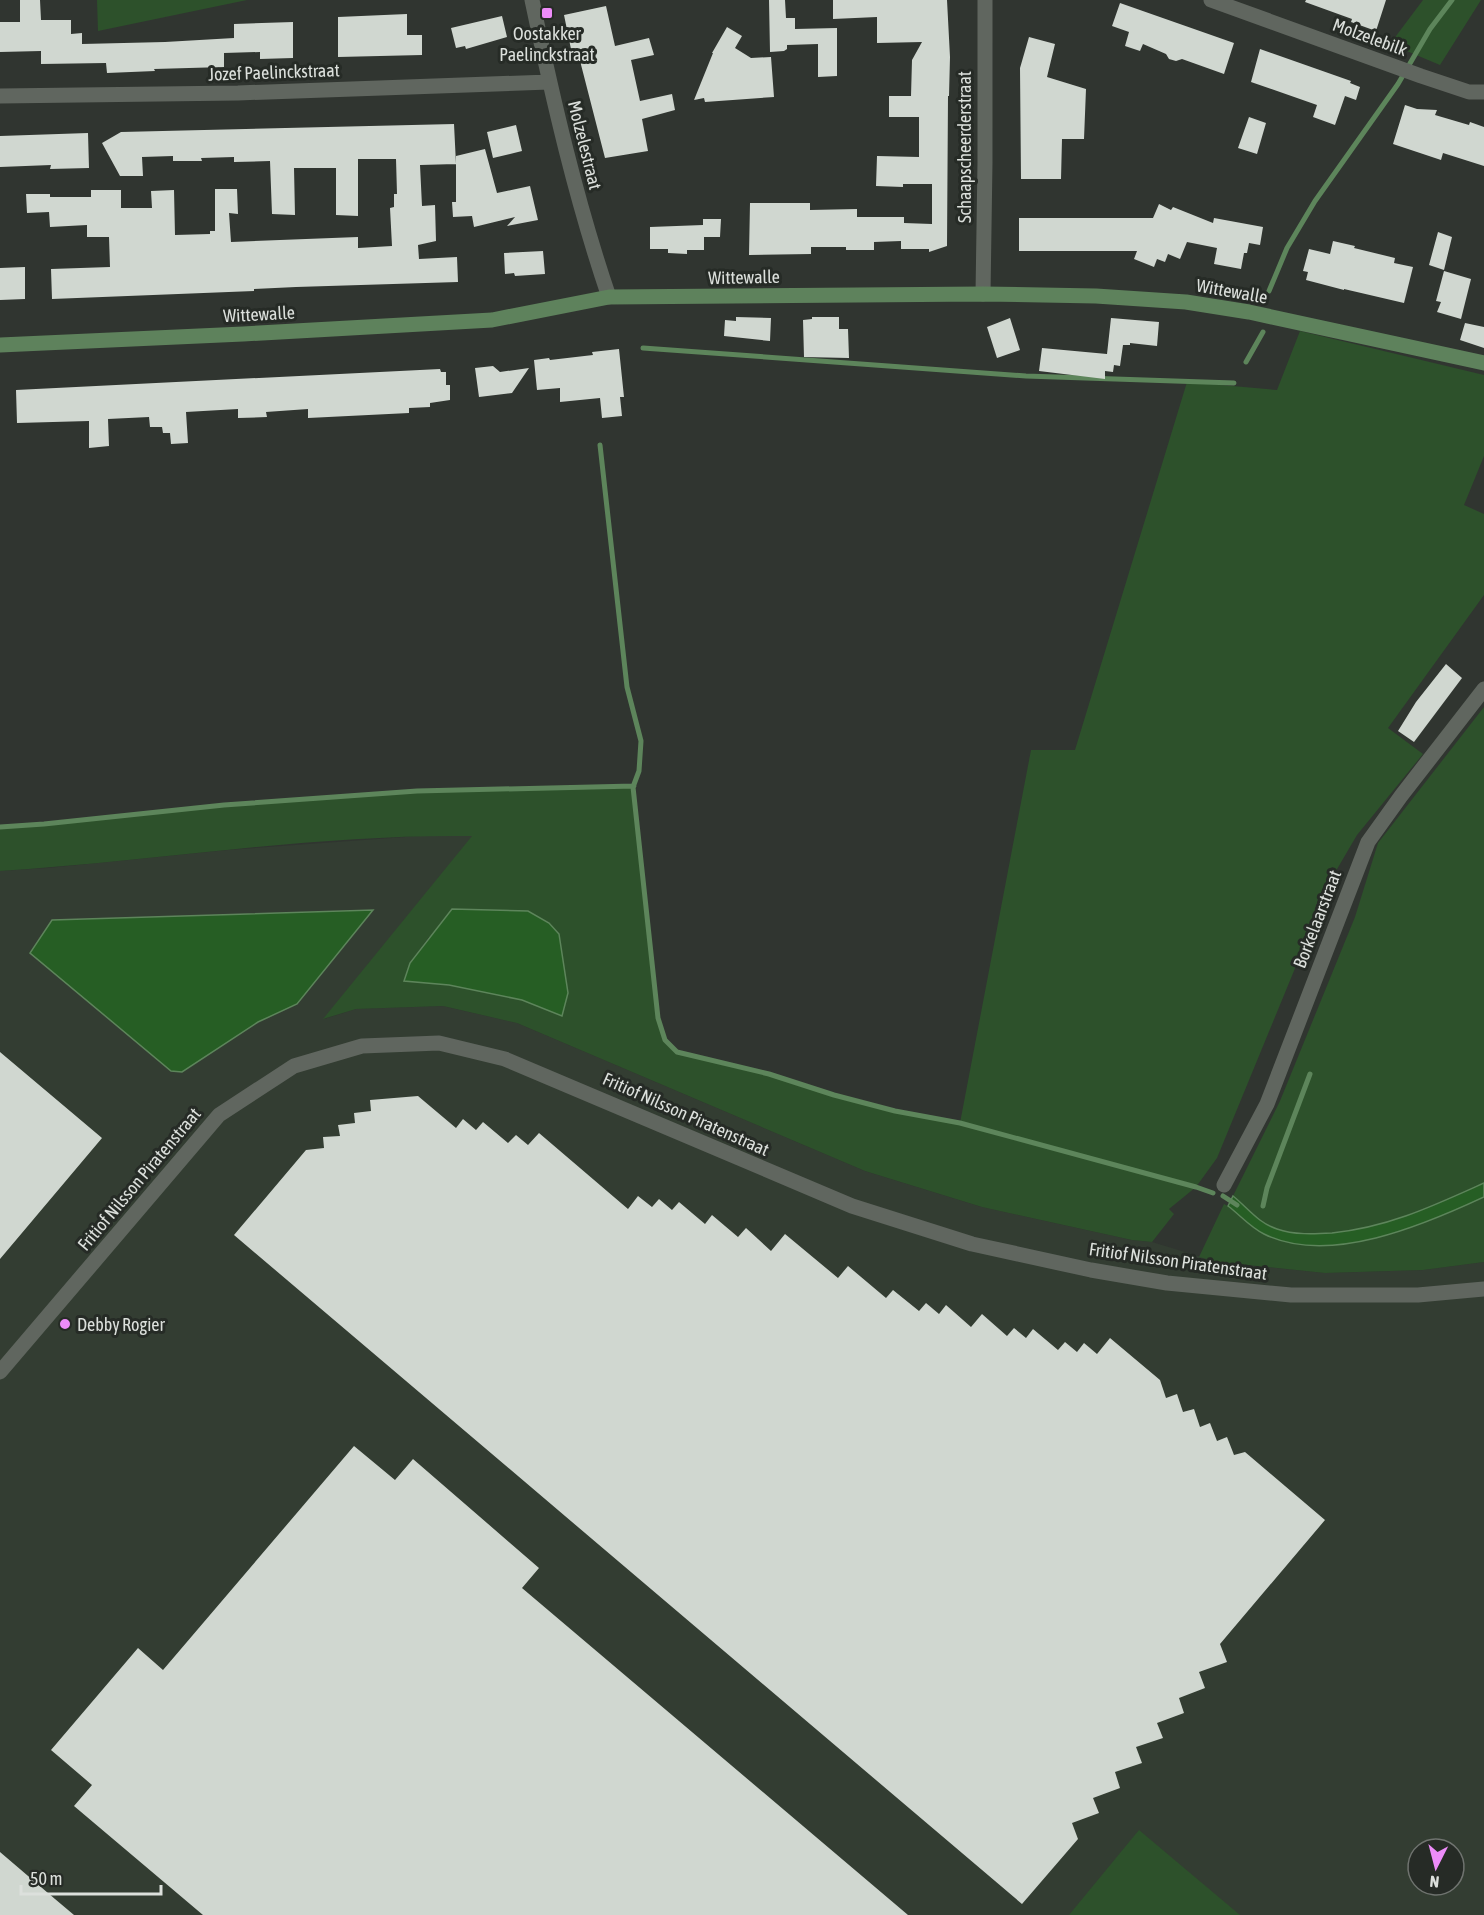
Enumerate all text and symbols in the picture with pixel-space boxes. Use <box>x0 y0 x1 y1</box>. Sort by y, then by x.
marker: Oostakker Paelinckstraat <box>540 6 554 20</box>
street label: Molzelebilk <box>1330 14 1410 60</box>
place label: Oostakker Paelinckstraat <box>499 23 595 65</box>
street label: Jozef Paelinckstraat <box>208 59 340 85</box>
street label: Schaapscheerderstraat <box>954 71 975 223</box>
street label: Molzelestraat <box>564 98 606 192</box>
street label: Wittewalle <box>708 266 780 288</box>
street label: Wittewalle <box>1195 274 1269 308</box>
street label: Wittewalle <box>223 302 295 326</box>
street label: Borkelaarstraat <box>1289 867 1345 971</box>
street label: Fritiof Nilsson Piratenstraat <box>600 1068 772 1160</box>
street label: Fritiof Nilsson Piratenstraat <box>73 1103 205 1255</box>
street label: Fritiof Nilsson Piratenstraat <box>1088 1238 1268 1284</box>
place label: Debby Rogier <box>77 1314 166 1335</box>
marker: Debby Rogier <box>58 1317 72 1331</box>
north arrow <box>1406 1837 1466 1897</box>
scale bar <box>21 1858 160 1896</box>
text: 50 m <box>30 1868 62 1889</box>
text: N <box>1429 1872 1440 1891</box>

